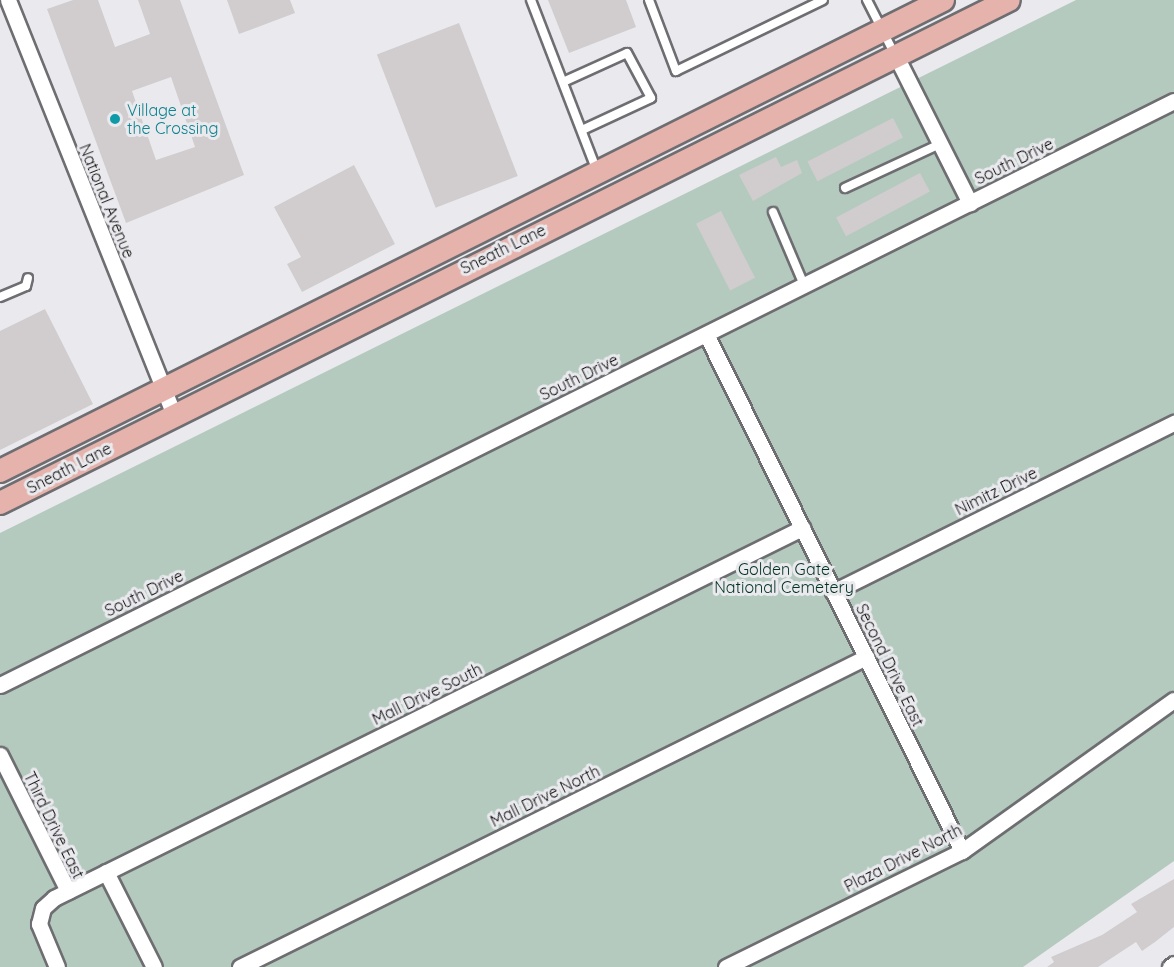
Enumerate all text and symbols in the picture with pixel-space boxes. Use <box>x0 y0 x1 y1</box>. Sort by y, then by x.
place label: Village at the Crossing <box>127 100 219 138</box>
marker: Village at the Crossing <box>108 112 122 126</box>
street label: South Drive <box>972 134 1056 188</box>
street label: National Avenue <box>75 141 139 261</box>
street label: Sneath Lane <box>457 220 549 278</box>
street label: South Drive <box>537 350 621 404</box>
street label: Sneath Lane <box>23 438 115 498</box>
street label: Nimitz Drive <box>952 463 1040 519</box>
park label: Golden Gate National Cemetery <box>714 559 854 597</box>
street label: South Drive <box>102 566 186 620</box>
street label: Second Drive East <box>852 601 928 729</box>
street label: Mall Drive South <box>369 659 485 729</box>
street label: Mall Drive North <box>487 761 603 831</box>
street label: Third Drive East <box>20 768 88 882</box>
street label: Plaza Drive North <box>841 820 965 896</box>

